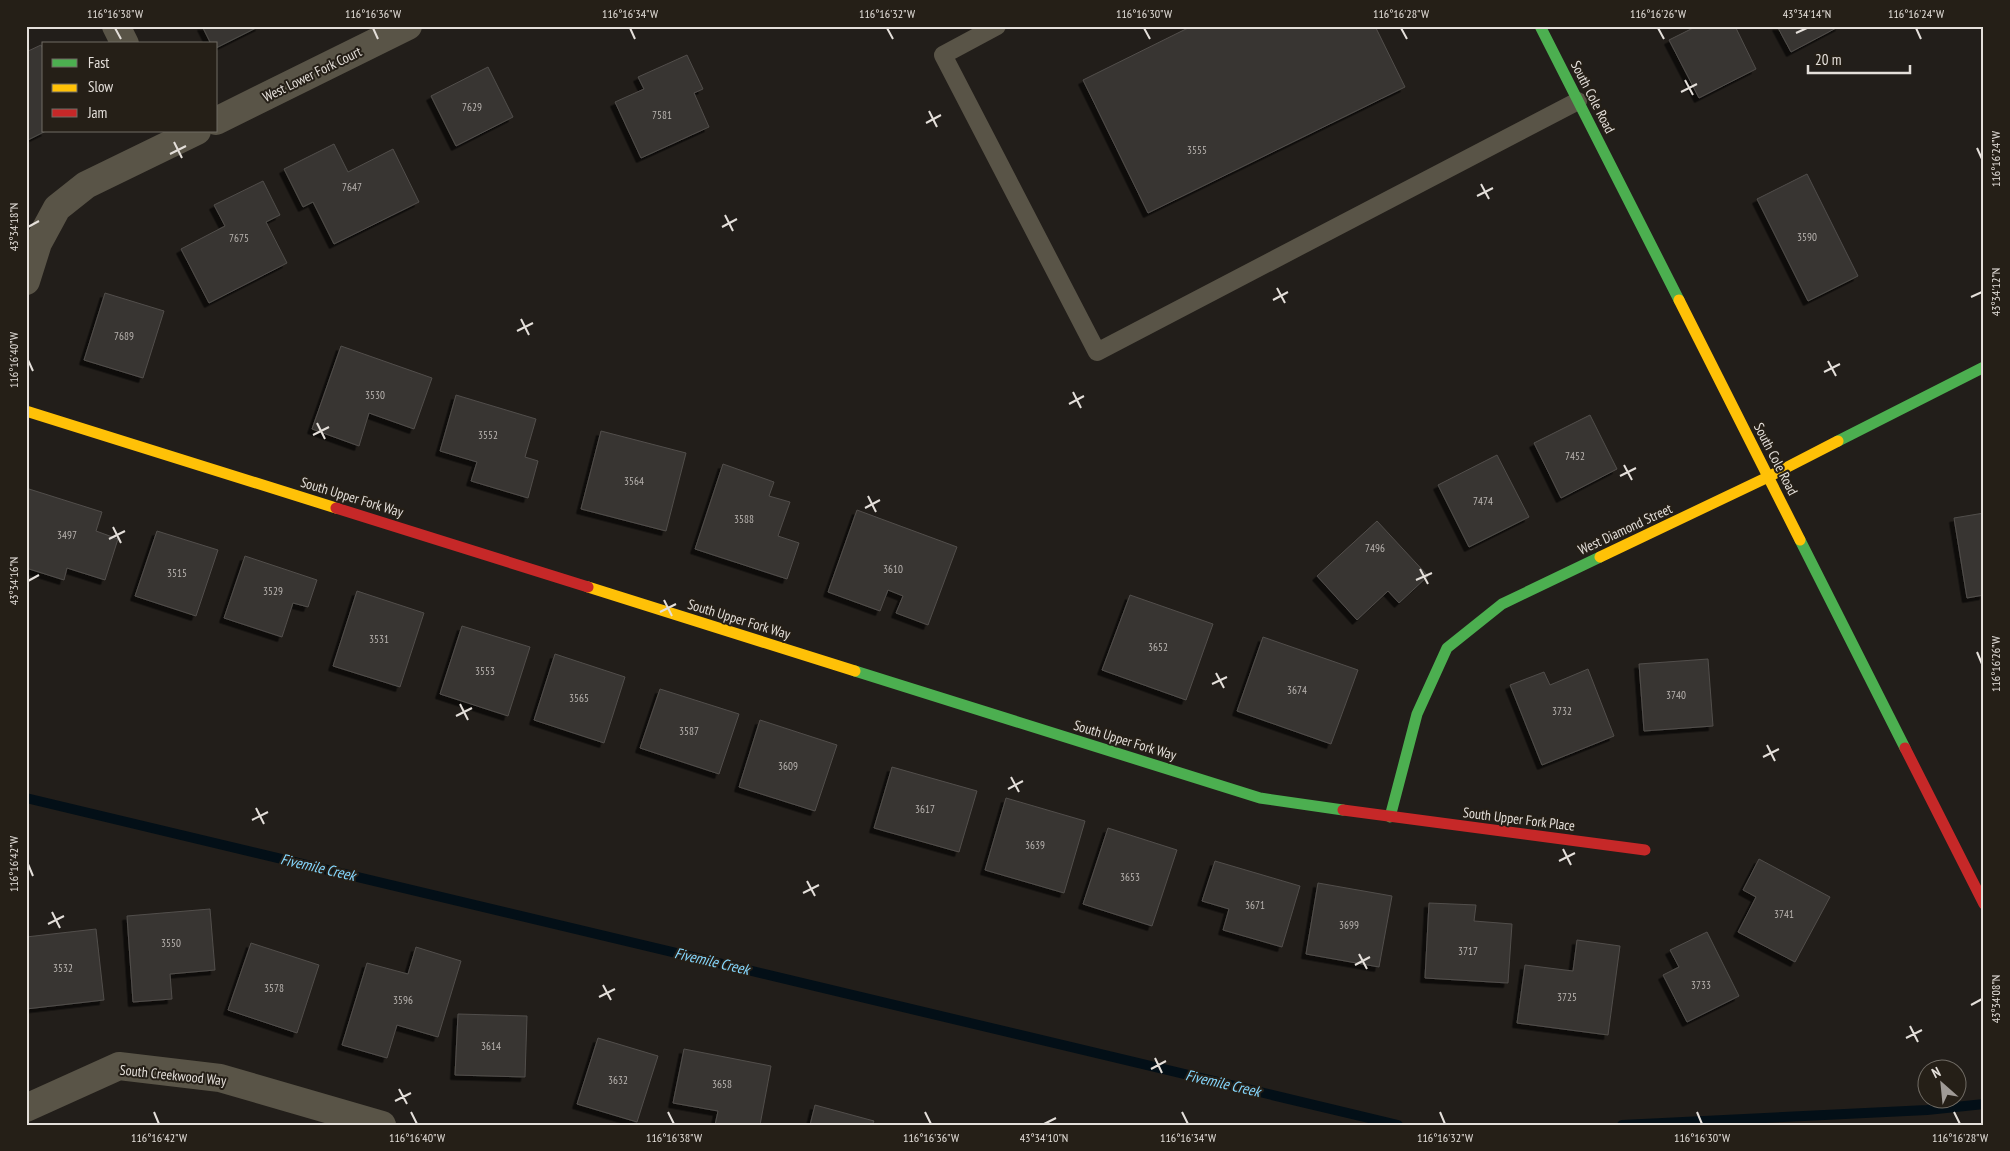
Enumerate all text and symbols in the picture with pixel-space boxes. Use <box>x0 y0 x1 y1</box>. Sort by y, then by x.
text: 116°16'38"W <box>87 6 143 21</box>
text: 116°16'36"W <box>345 6 401 21</box>
text: 116°16'34"W <box>602 6 658 21</box>
text: 116°16'32"W <box>859 6 915 21</box>
text: 116°16'30"W <box>1116 6 1172 21</box>
text: 116°16'28"W <box>1373 6 1429 21</box>
text: 116°16'26"W <box>1630 6 1686 21</box>
text: 43°34'14"N <box>1783 6 1831 21</box>
text: 116°16'24"W <box>1888 6 1944 21</box>
legend <box>42 42 218 132</box>
street label: West Lower Fork Court <box>260 42 365 106</box>
scale bar <box>1808 42 1910 74</box>
text: 20 m <box>1815 50 1841 69</box>
text: Fast <box>88 53 109 72</box>
street label: South Cole Road <box>1567 58 1619 136</box>
text: Slow <box>88 77 113 96</box>
house number: 7629 <box>462 100 482 114</box>
text: Jam <box>87 103 107 122</box>
house number: 7581 <box>652 108 672 122</box>
text: 116°16'24"W <box>1988 131 2003 187</box>
house number: 3555 <box>1187 143 1207 157</box>
house number: 7647 <box>342 180 362 194</box>
text: 43°34'18"N <box>6 203 21 251</box>
house number: 3590 <box>1797 230 1817 244</box>
house number: 7675 <box>229 231 249 245</box>
text: 43°34'12"N <box>1988 268 2003 316</box>
house number: 7689 <box>114 329 134 343</box>
text: 116°16'40"W <box>6 332 21 388</box>
house number: 3530 <box>365 388 385 402</box>
street label: South Cole Road <box>1750 420 1802 498</box>
house number: 3552 <box>478 428 498 442</box>
house number: 7452 <box>1565 449 1585 463</box>
street label: South Upper Fork Way <box>298 473 406 521</box>
house number: 3564 <box>624 474 644 488</box>
house number: 7474 <box>1473 494 1493 508</box>
street label: West Diamond Street <box>1575 499 1675 559</box>
house number: 3588 <box>734 512 754 526</box>
house number: 3497 <box>57 528 77 542</box>
house number: 7496 <box>1365 541 1385 555</box>
text: 43°34'16"N <box>6 557 21 605</box>
house number: 3610 <box>883 562 903 576</box>
house number: 3515 <box>167 566 187 580</box>
house number: 3529 <box>263 584 283 598</box>
street label: South Upper Fork Way <box>685 595 793 643</box>
house number: 3531 <box>369 632 389 646</box>
text: 116°16'26"W <box>1988 636 2003 692</box>
house number: 3652 <box>1148 640 1168 654</box>
house number: 3553 <box>475 664 495 678</box>
house number: 3674 <box>1287 683 1307 697</box>
house number: 3740 <box>1666 688 1686 702</box>
house number: 3565 <box>569 691 589 705</box>
house number: 3732 <box>1552 704 1572 718</box>
street label: South Upper Fork Way <box>1071 716 1179 764</box>
house number: 3587 <box>679 724 699 738</box>
house number: 3609 <box>778 759 798 773</box>
house number: 3617 <box>915 802 935 816</box>
street label: South Upper Fork Place <box>1462 803 1576 835</box>
text: 116°16'42"W <box>6 836 21 892</box>
house number: 3639 <box>1025 838 1045 852</box>
water label: Fivemile Creek <box>279 849 359 885</box>
house number: 3653 <box>1120 870 1140 884</box>
house number: 3671 <box>1245 898 1265 912</box>
house number: 3741 <box>1774 907 1794 921</box>
house number: 3699 <box>1339 918 1359 932</box>
house number: 3550 <box>161 936 181 950</box>
water label: Fivemile Creek <box>673 943 753 979</box>
house number: 3717 <box>1458 944 1478 958</box>
house number: 3532 <box>53 961 73 975</box>
text: 43°34'08"N <box>1988 975 2003 1023</box>
house number: 3733 <box>1691 978 1711 992</box>
house number: 3578 <box>264 981 284 995</box>
house number: 3725 <box>1557 990 1577 1004</box>
house number: 3596 <box>393 993 413 1007</box>
house number: 3614 <box>481 1039 501 1053</box>
north arrow <box>1918 1058 1968 1108</box>
street label: South Creekwood Way <box>119 1060 228 1090</box>
text: N <box>1929 1063 1944 1082</box>
water label: Fivemile Creek <box>1184 1065 1264 1101</box>
house number: 3632 <box>608 1073 628 1087</box>
house number: 3658 <box>712 1077 732 1091</box>
text: 116°16'42"W <box>131 1130 187 1145</box>
text: 116°16'40"W <box>389 1130 445 1145</box>
text: 116°16'38"W <box>646 1130 702 1145</box>
text: 116°16'36"W <box>903 1130 959 1145</box>
text: 43°34'10"N <box>1020 1130 1068 1145</box>
text: 116°16'34"W <box>1160 1130 1216 1145</box>
text: 116°16'32"W <box>1417 1130 1473 1145</box>
text: 116°16'30"W <box>1674 1130 1730 1145</box>
text: 116°16'28"W <box>1932 1130 1988 1145</box>

